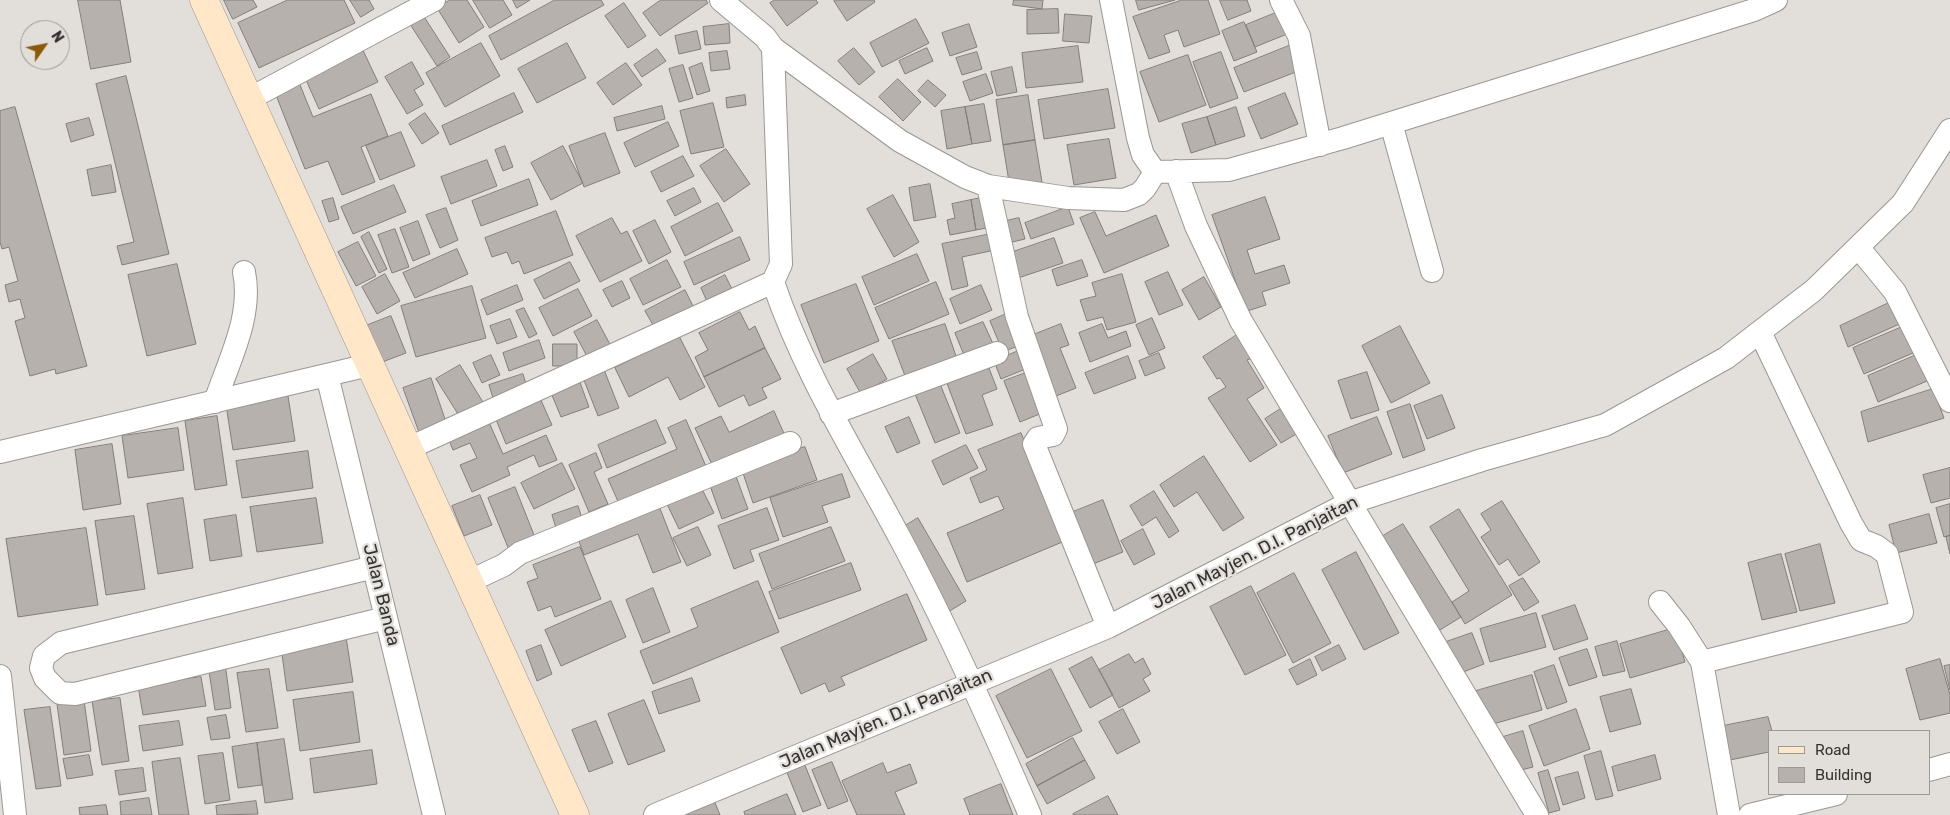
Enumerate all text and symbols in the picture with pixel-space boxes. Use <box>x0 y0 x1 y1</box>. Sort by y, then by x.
north arrow <box>20 20 70 70</box>
text: N <box>47 28 67 46</box>
street label: Jalan Mayjen. D.I. Panjaitan <box>1148 491 1362 615</box>
street label: Jalan Banda <box>358 542 404 648</box>
street label: Jalan Mayjen. D.I. Panjaitan <box>777 664 995 774</box>
legend <box>1768 730 1930 795</box>
text: Road <box>1815 741 1851 759</box>
text: Building <box>1815 766 1872 784</box>

